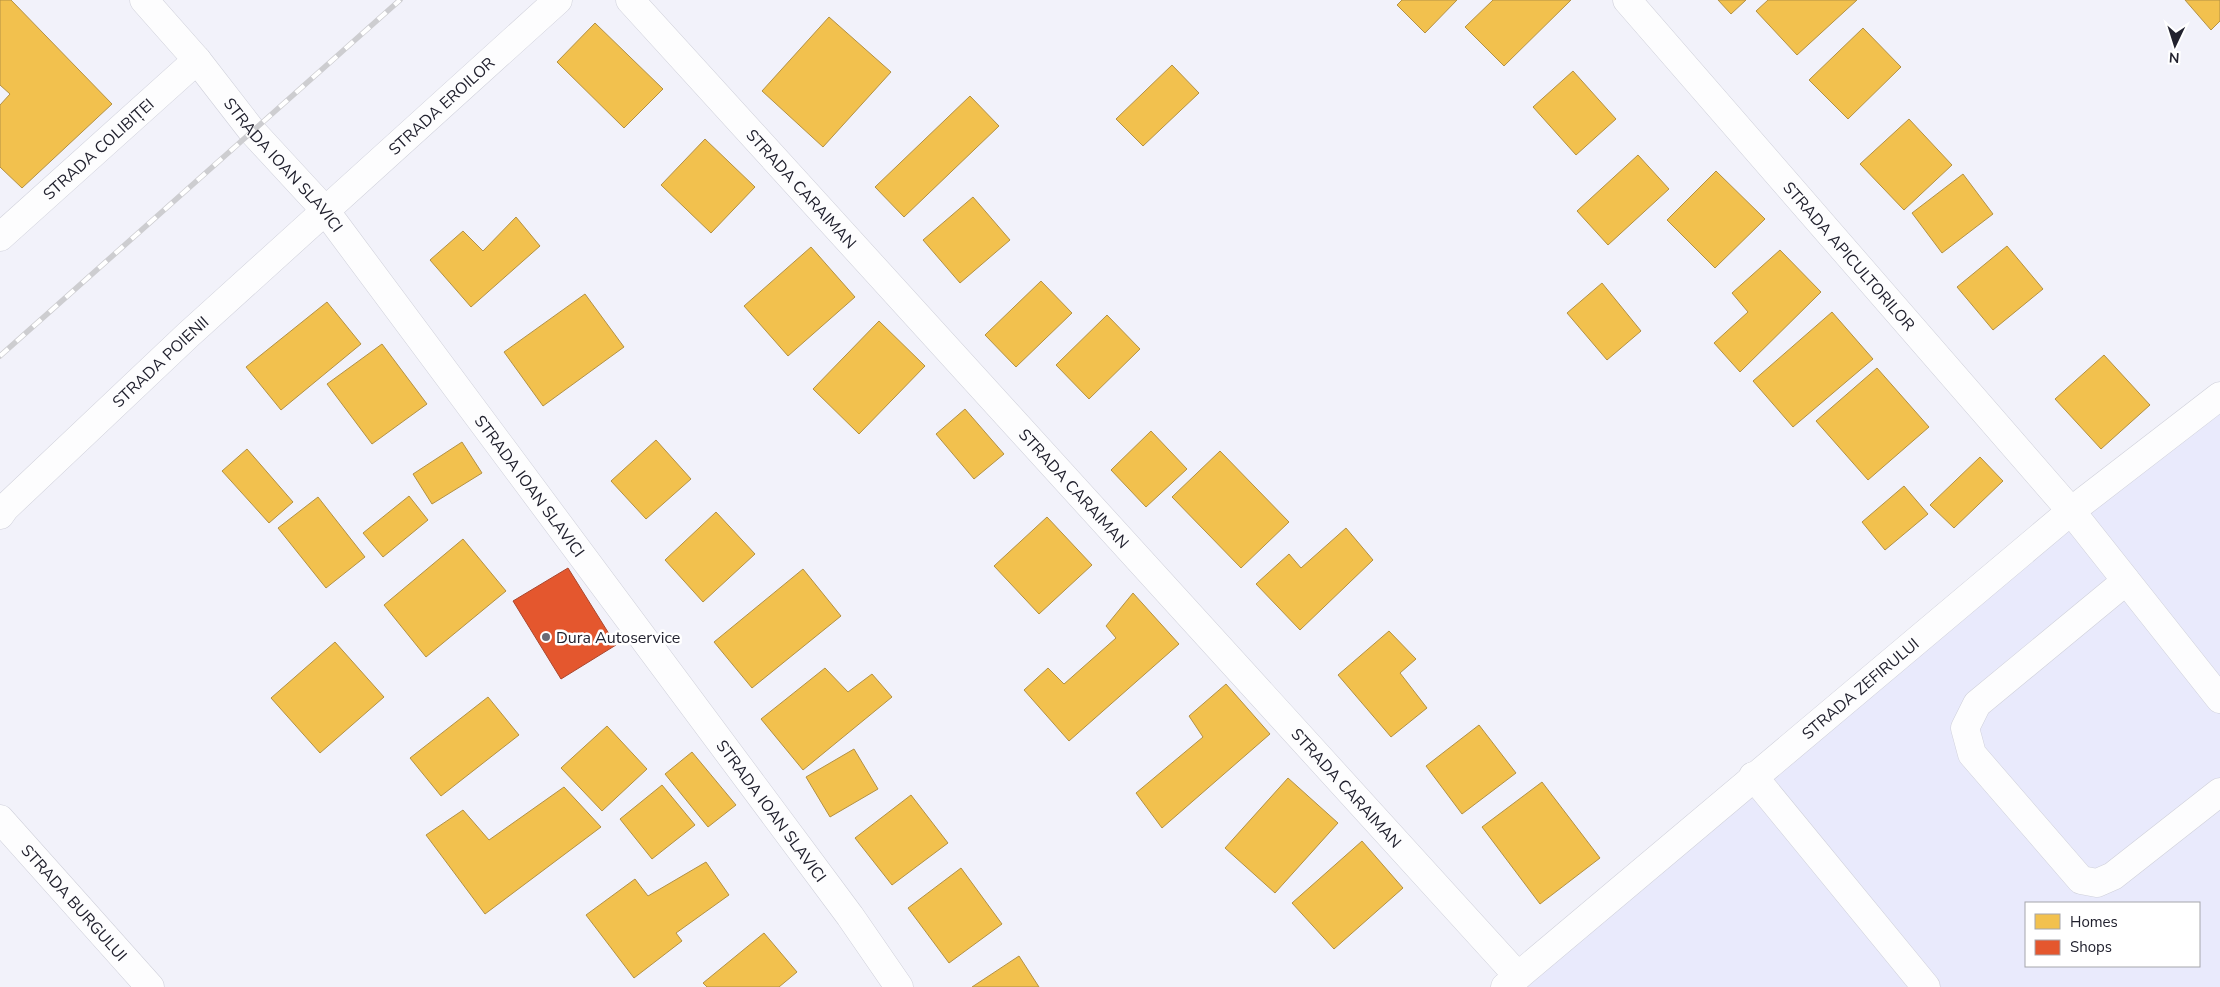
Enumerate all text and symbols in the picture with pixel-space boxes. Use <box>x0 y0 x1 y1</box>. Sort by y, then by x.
north arrow <box>2150 20 2200 70</box>
text: N <box>2168 48 2180 67</box>
street label: STRADA EROILOR <box>384 52 500 160</box>
street label: STRADA IOAN SLAVICI <box>218 93 347 237</box>
street label: STRADA COLIBIȚEI <box>39 94 159 205</box>
street label: STRADA CARAIMAN <box>741 125 861 254</box>
street label: STRADA APICULTORILOR <box>1778 177 1920 336</box>
street label: STRADA POIENII <box>108 312 214 413</box>
street label: STRADA IOAN SLAVICI <box>469 411 589 562</box>
street label: STRADA CARAIMAN <box>1013 424 1134 553</box>
place label: Dura Autoservice <box>556 627 680 649</box>
marker: Dura Autoservice <box>540 631 552 643</box>
street label: STRADA ZEFIRULUI <box>1797 633 1924 745</box>
street label: STRADA CARAIMAN <box>1286 724 1406 853</box>
street label: STRADA IOAN SLAVICI <box>711 736 831 887</box>
street label: STRADA BURGULUI <box>16 840 132 966</box>
legend <box>2025 902 2200 967</box>
text: Homes <box>2070 912 2118 932</box>
text: Shops <box>2070 937 2112 957</box>

